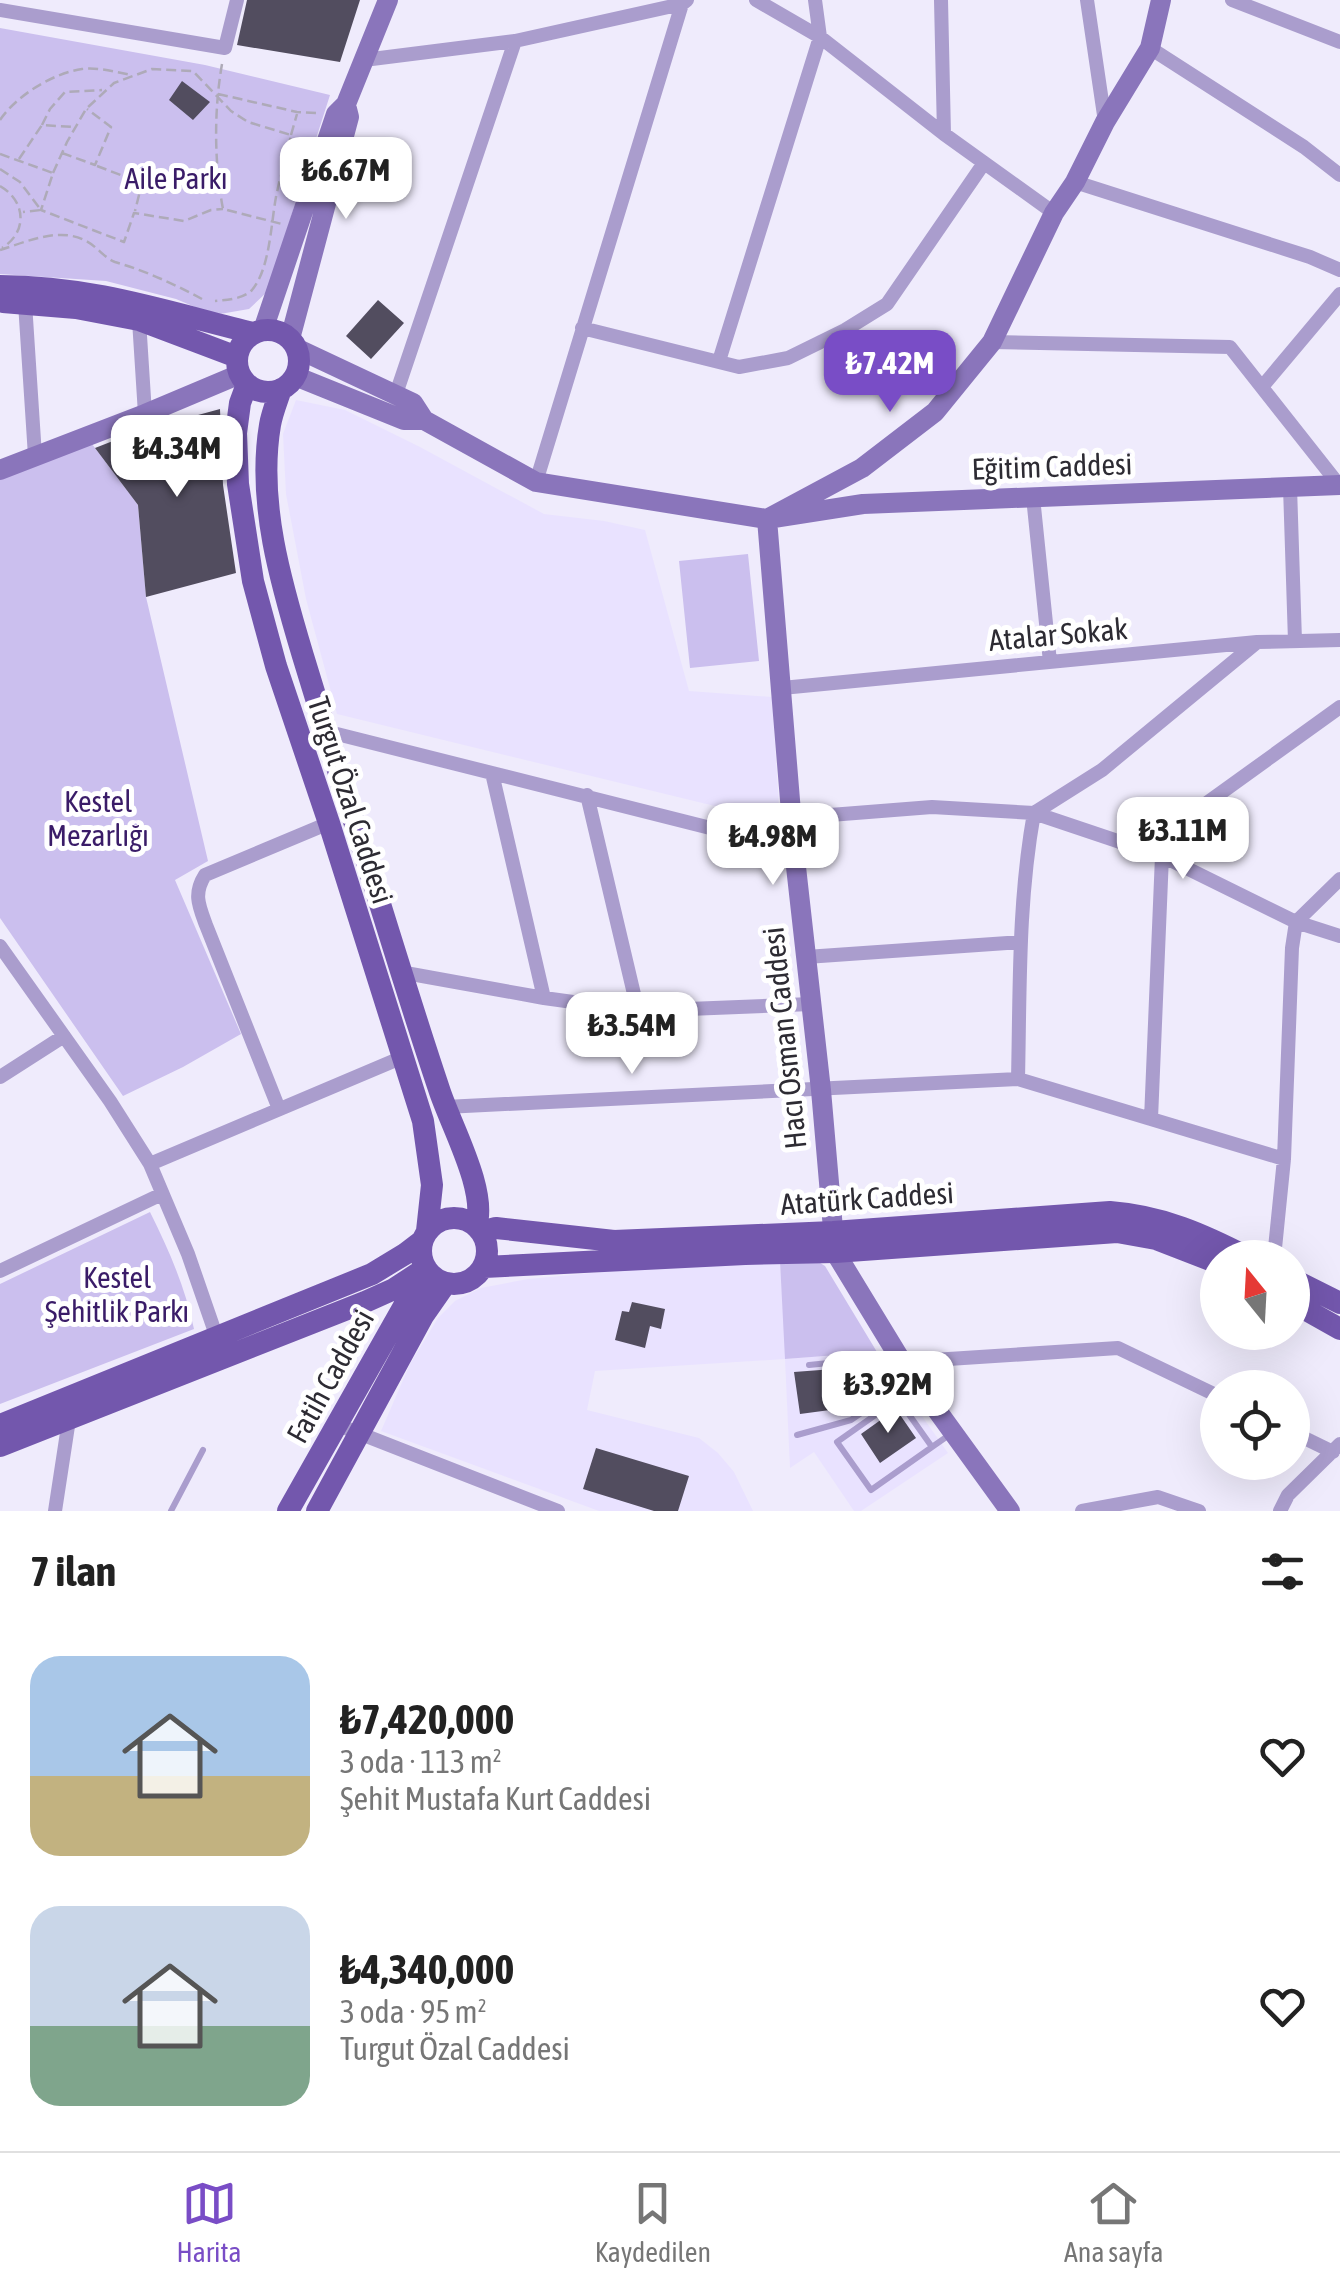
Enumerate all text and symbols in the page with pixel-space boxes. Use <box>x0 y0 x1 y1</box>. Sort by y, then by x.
pin: ₺6.67M <box>265 137 427 222</box>
text: ₺6.67M <box>302 151 390 188</box>
park label: Aile Parkı <box>124 161 228 195</box>
pin: ₺7.42M <box>809 330 971 415</box>
text: ₺7.42M <box>846 344 934 381</box>
pin: ₺4.34M <box>96 415 258 500</box>
text: ₺4.34M <box>133 429 221 466</box>
street label: Eğitim Caddesi <box>971 446 1133 486</box>
street label: Atalar Sokak <box>987 611 1129 657</box>
street label: Turgut Özal Caddesi <box>302 692 400 908</box>
park label: Kestel Mezarlığı <box>47 784 149 852</box>
pin: ₺3.11M <box>1102 797 1264 882</box>
pin: ₺4.98M <box>692 803 854 888</box>
text: ₺3.11M <box>1139 811 1227 848</box>
text: ₺4.98M <box>729 817 817 854</box>
street label: Hacı Osman Caddesi <box>755 925 813 1151</box>
pin: ₺3.54M <box>551 992 713 1077</box>
text: ₺3.54M <box>588 1006 676 1043</box>
street label: Atatürk Caddesi <box>779 1175 955 1221</box>
north arrow <box>1200 1240 1310 1350</box>
map controls <box>1200 1240 1310 1480</box>
park label: Kestel Şehitlik Parkı <box>45 1260 189 1328</box>
street label: Fatih Caddesi <box>280 1304 380 1448</box>
pin: ₺3.92M <box>807 1351 969 1436</box>
text: ₺3.92M <box>844 1365 932 1402</box>
button: locate <box>1200 1370 1310 1480</box>
icon: filters <box>1255 1544 1310 1599</box>
text: 7 ilan <box>30 1547 116 1595</box>
text: ₺7,420,000 <box>340 1695 514 1743</box>
icon: home <box>110 1696 230 1816</box>
icon: heart <box>1255 1729 1310 1784</box>
text: 3 oda · 113 m² <box>340 1743 502 1780</box>
text: Şehit Mustafa Kurt Caddesi <box>340 1780 651 1817</box>
text: ₺4,340,000 <box>340 1945 514 1993</box>
icon: home <box>110 1946 230 2066</box>
icon: heart <box>1255 1979 1310 2034</box>
text: 3 oda · 95 m² <box>340 1993 487 2030</box>
text: Turgut Özal Caddesi <box>340 2030 570 2067</box>
tab: Harita <box>177 2176 242 2268</box>
tab: Kaydedilen <box>595 2176 711 2268</box>
tab: Ana sayfa <box>1064 2176 1163 2268</box>

